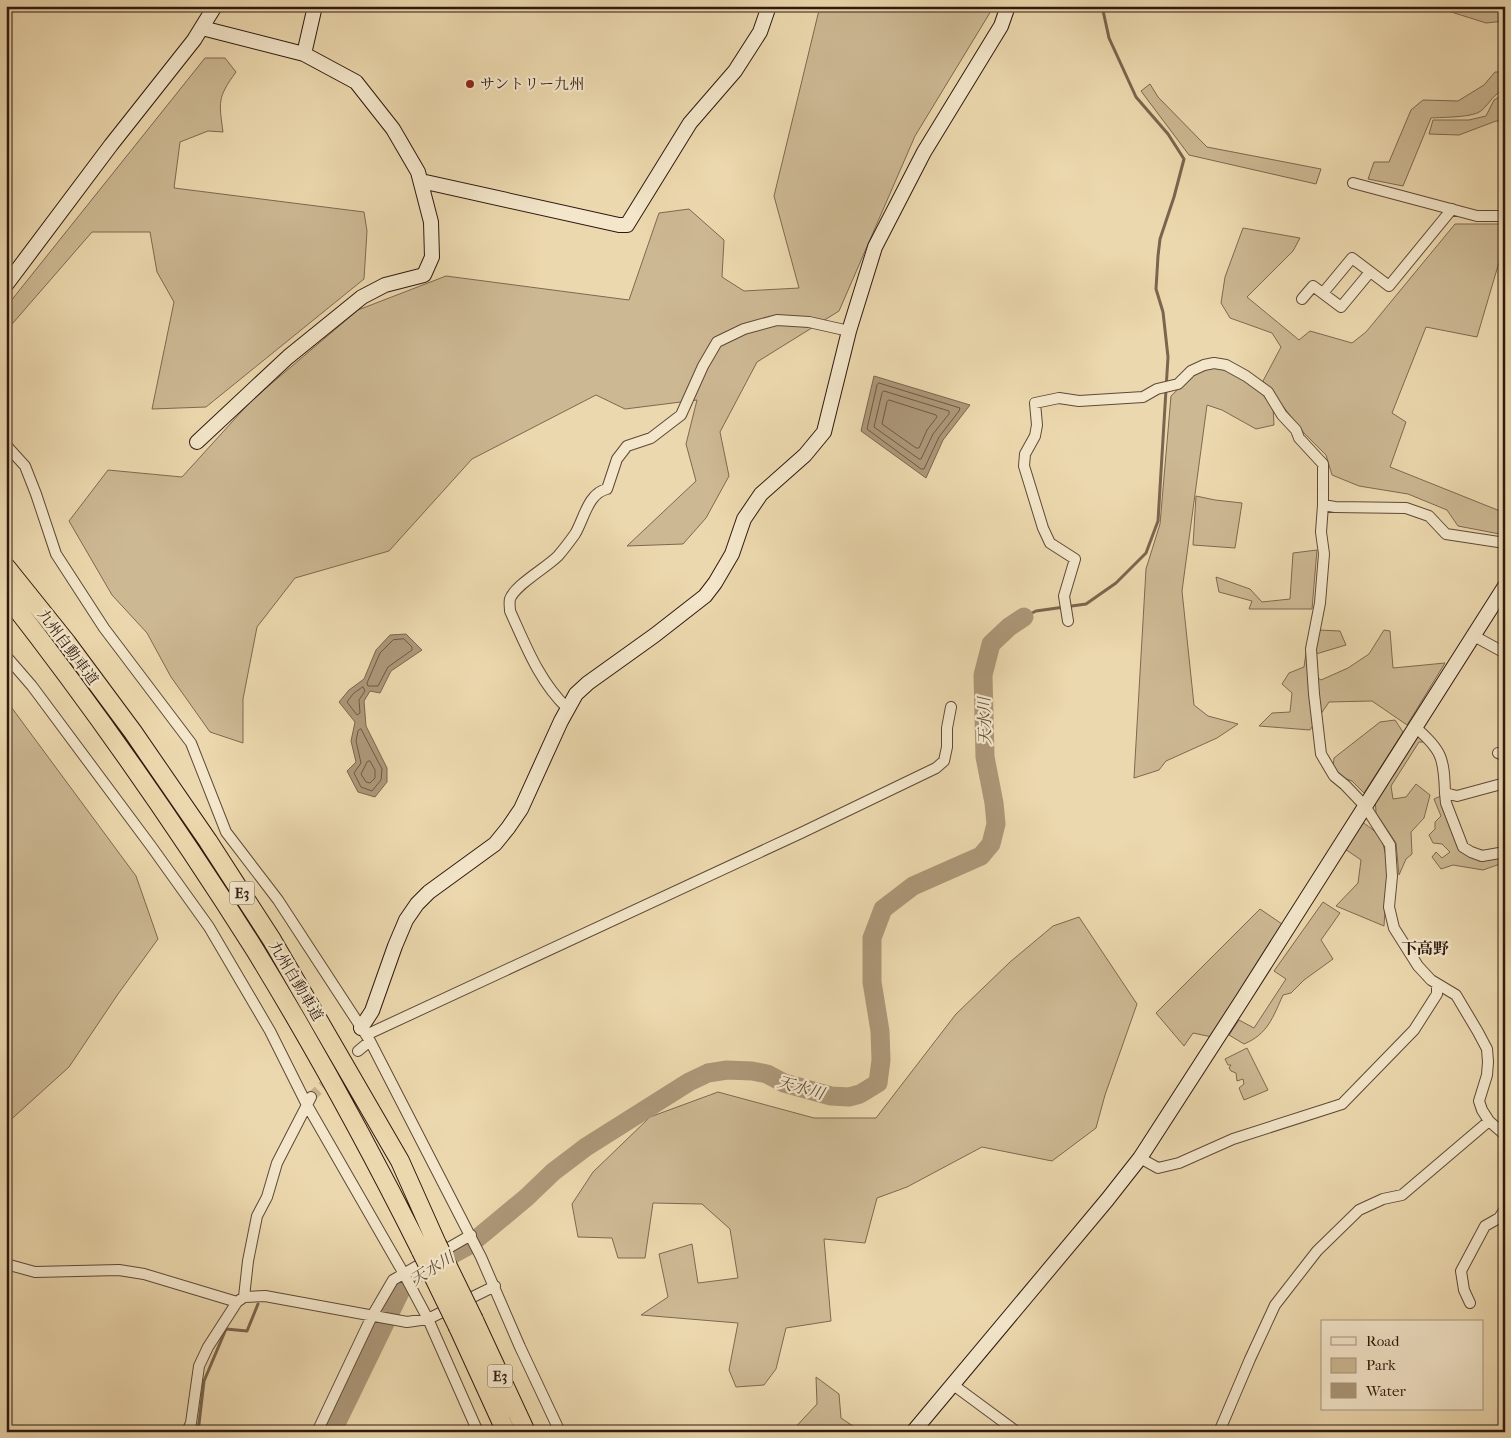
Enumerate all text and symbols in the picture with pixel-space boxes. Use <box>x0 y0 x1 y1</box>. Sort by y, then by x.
place label: サントリー九州 <box>480 75 584 93</box>
marker: サントリー九州 <box>464 78 476 90</box>
street label: 九州自動車道 <box>34 606 102 688</box>
water label: 天水川 <box>975 695 994 745</box>
road number: E3 <box>230 881 254 904</box>
street label: 九州自動車道 <box>265 938 327 1024</box>
district label: 下高野 <box>1401 939 1449 958</box>
water label: 天水川 <box>775 1072 828 1104</box>
water label: 天水川 <box>407 1247 459 1289</box>
legend <box>1321 1320 1484 1410</box>
text: Road <box>1366 1332 1400 1350</box>
text: Park <box>1366 1356 1396 1374</box>
road number: E3 <box>488 1364 512 1388</box>
text: Water <box>1365 1382 1406 1400</box>

